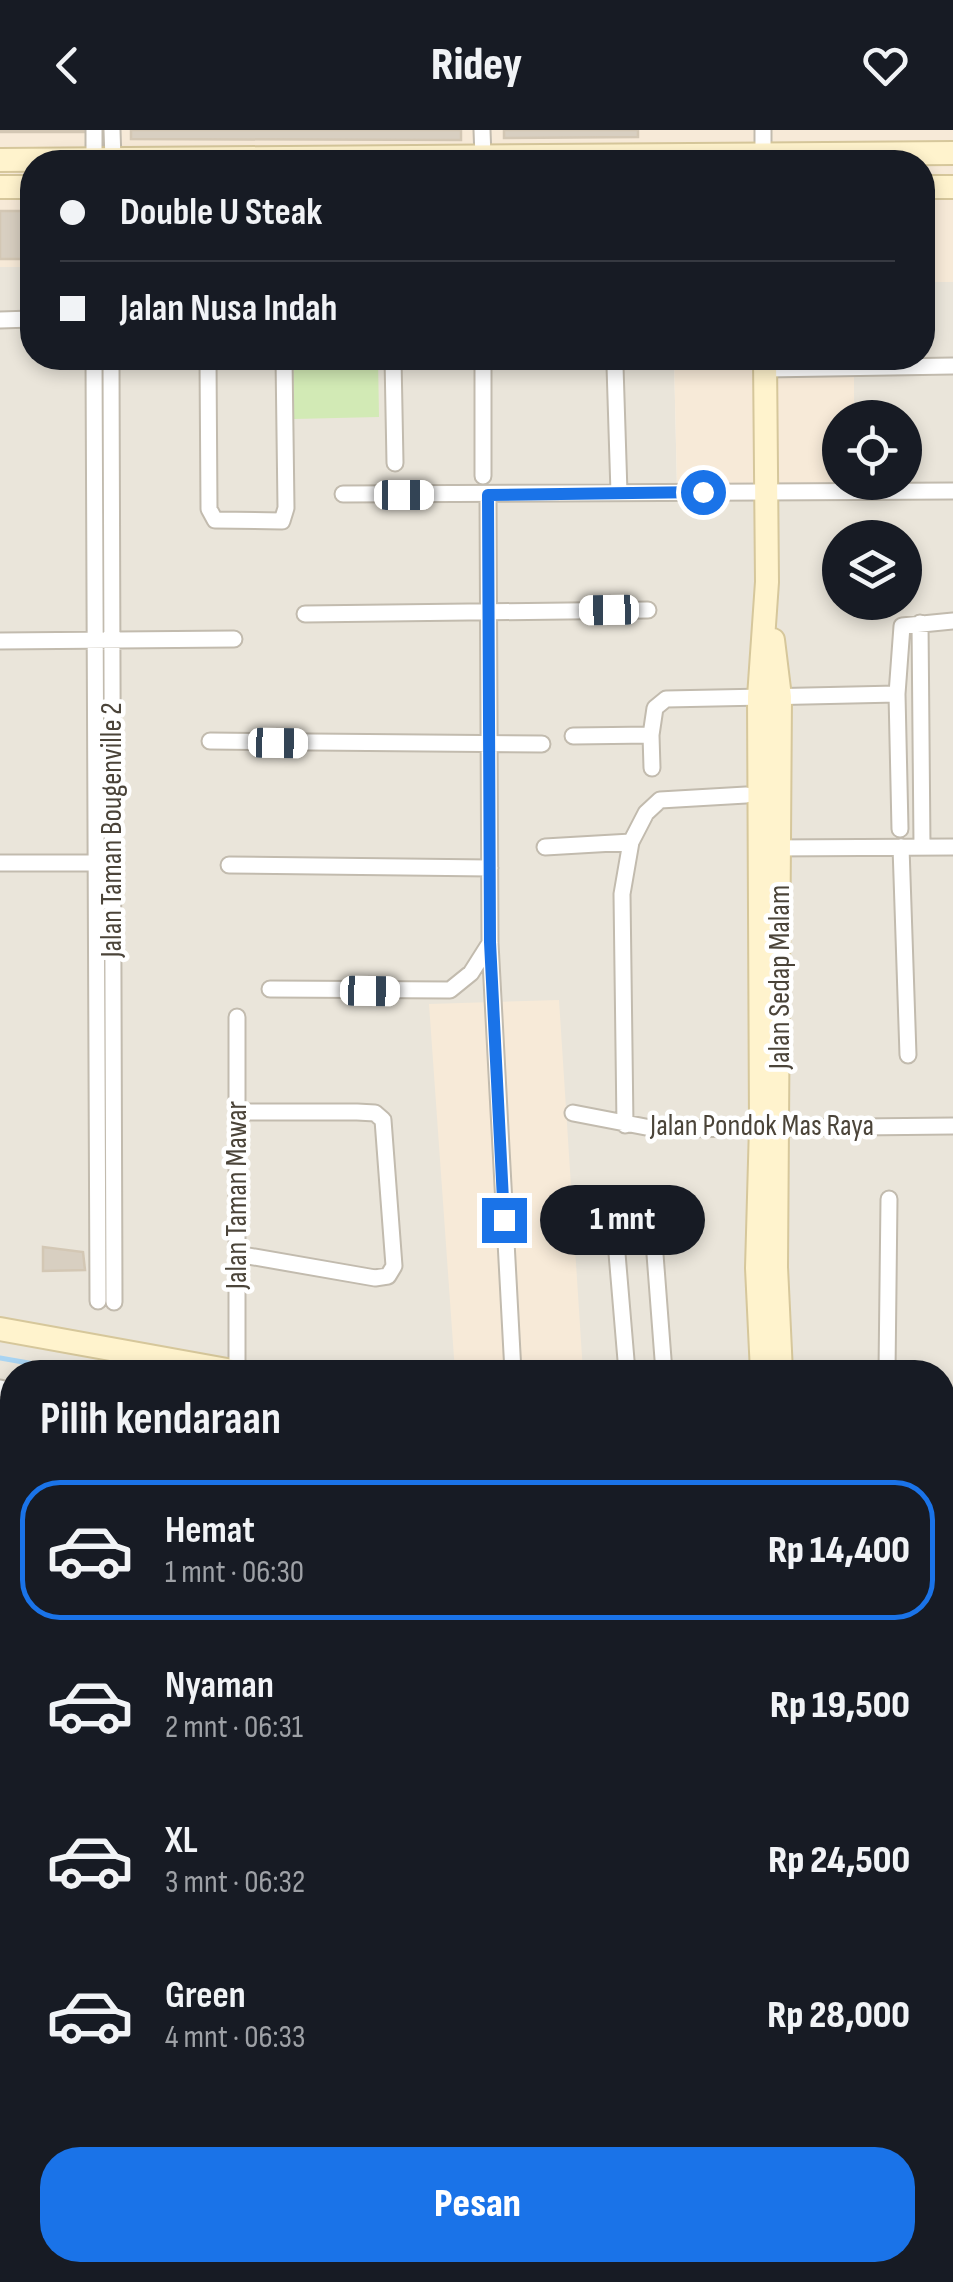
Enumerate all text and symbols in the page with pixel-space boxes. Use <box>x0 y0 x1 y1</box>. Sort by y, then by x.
icon: back <box>40 38 95 93</box>
text: Ridey <box>431 38 522 93</box>
icon: heart <box>858 38 913 93</box>
text: Double U Steak <box>120 190 322 235</box>
text: Jalan Nusa Indah <box>120 286 338 331</box>
map controls <box>822 400 922 620</box>
button: locate <box>822 400 922 500</box>
route start <box>681 470 726 515</box>
car <box>374 480 434 510</box>
button: layers <box>822 520 922 620</box>
car <box>579 594 639 626</box>
street label: Jalan Taman Bougenville 2 <box>94 702 130 959</box>
car <box>248 727 308 759</box>
street label: Jalan Sedap Malam <box>762 885 798 1070</box>
car <box>340 975 400 1007</box>
street label: Jalan Taman Mawar <box>219 1100 255 1290</box>
street label: Jalan Pondok Mas Raya <box>649 1108 874 1144</box>
callout: 1 mnt <box>539 1185 704 1255</box>
route end <box>482 1198 527 1243</box>
text: 1 mnt <box>590 1200 655 1239</box>
text: Pilih kendaraan <box>40 1392 281 1447</box>
icon: car <box>45 1505 135 1595</box>
text: Hemat <box>165 1508 255 1553</box>
text: Rp 14,400 <box>768 1528 910 1573</box>
text: 1 mnt · 06:30 <box>165 1553 304 1592</box>
icon: car <box>45 1660 135 1750</box>
text: Nyaman <box>165 1663 274 1708</box>
text: Rp 19,500 <box>770 1683 910 1728</box>
text: 2 mnt · 06:31 <box>165 1708 303 1747</box>
icon: car <box>45 1815 135 1905</box>
text: XL <box>165 1818 198 1863</box>
text: Rp 24,500 <box>768 1838 910 1883</box>
text: 3 mnt · 06:32 <box>165 1863 305 1902</box>
icon: car <box>45 1970 135 2060</box>
text: Green <box>165 1973 246 2018</box>
text: Rp 28,000 <box>767 1993 910 2038</box>
text: 4 mnt · 06:33 <box>165 2018 305 2057</box>
button: Pesan <box>40 2147 915 2262</box>

